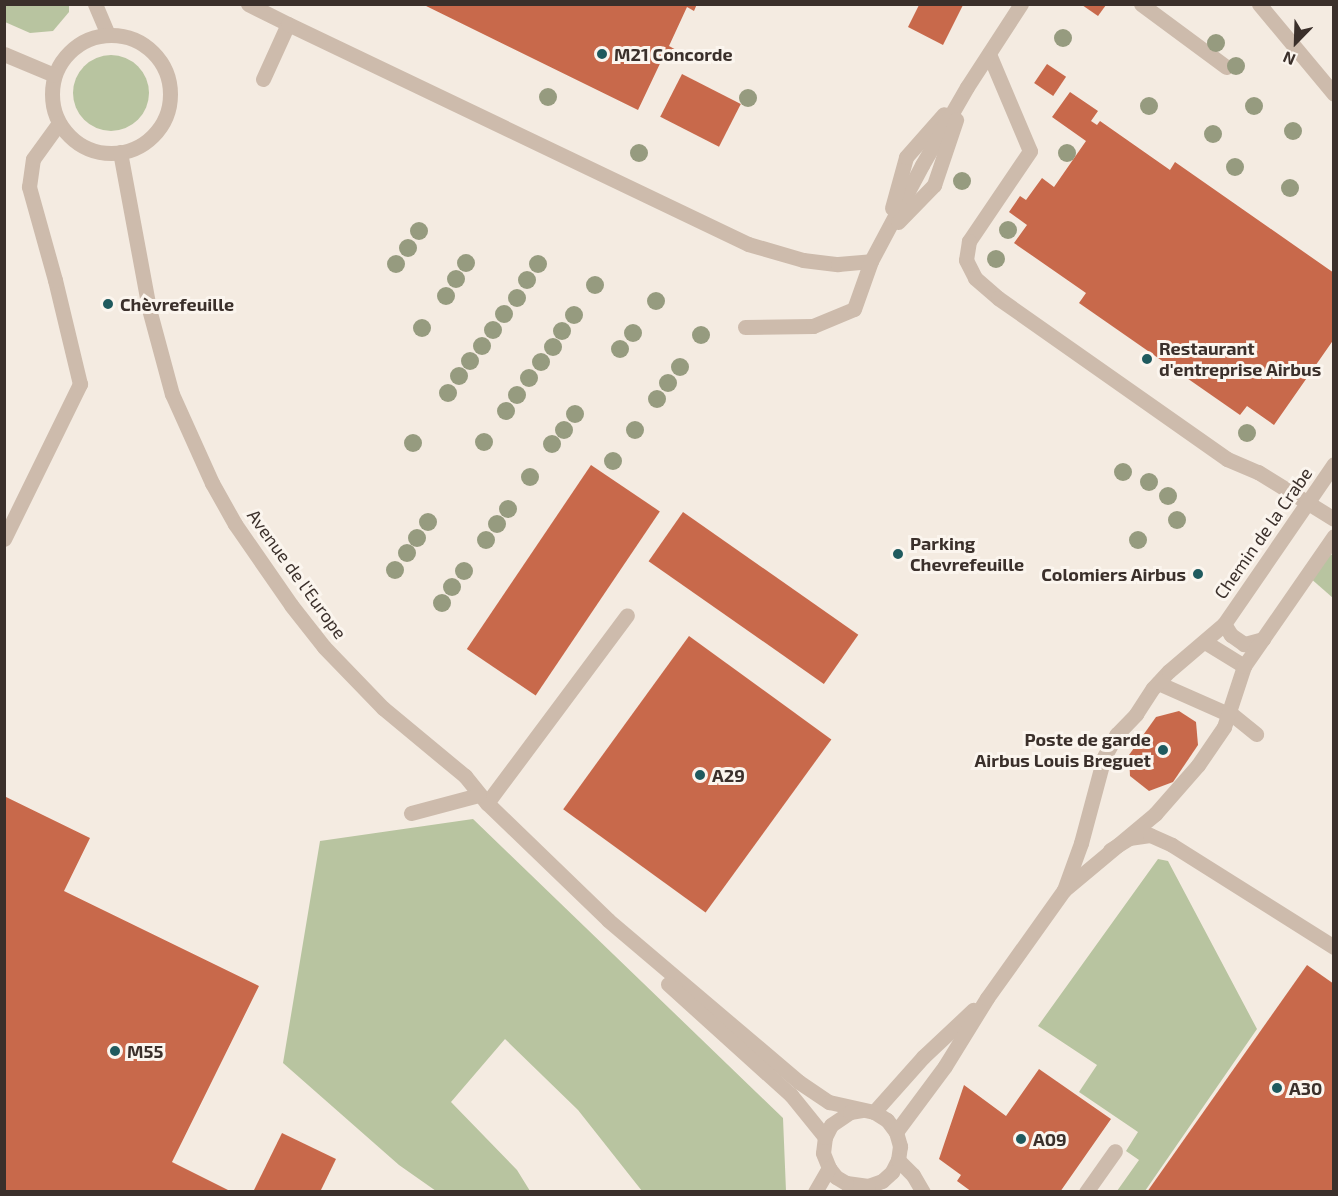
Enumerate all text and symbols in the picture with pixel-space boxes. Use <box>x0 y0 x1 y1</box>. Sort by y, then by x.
north arrow <box>1266 12 1326 72</box>
place label: M21 Concorde <box>614 43 733 65</box>
marker: M21 Concorde <box>595 47 609 61</box>
text: N <box>1280 48 1298 70</box>
place label: Chèvrefeuille <box>120 293 234 315</box>
marker: Chèvrefeuille <box>101 297 115 311</box>
place label: Restaurant d'entreprise Airbus <box>1159 338 1322 380</box>
marker: Restaurant d'entreprise Airbus <box>1140 352 1154 366</box>
street label: Chemin de la Crabe <box>1210 463 1316 603</box>
street label: Avenue de l'Europe <box>243 505 351 643</box>
place label: Parking Chevrefeuille <box>910 533 1024 576</box>
marker: Parking Chevrefeuille <box>891 547 905 561</box>
place label: Colomiers Airbus <box>1041 563 1186 585</box>
marker: Colomiers Airbus <box>1191 567 1205 581</box>
place label: Poste de garde Airbus Louis Breguet <box>975 729 1151 771</box>
marker: Poste de garde Airbus Louis Breguet <box>1156 743 1170 757</box>
place label: A29 <box>712 764 745 786</box>
marker: A29 <box>693 768 707 782</box>
place label: M55 <box>127 1040 163 1062</box>
marker: M55 <box>108 1044 122 1058</box>
place label: A30 <box>1289 1077 1322 1099</box>
marker: A30 <box>1270 1081 1284 1095</box>
place label: A09 <box>1033 1128 1067 1150</box>
marker: A09 <box>1014 1132 1028 1146</box>

